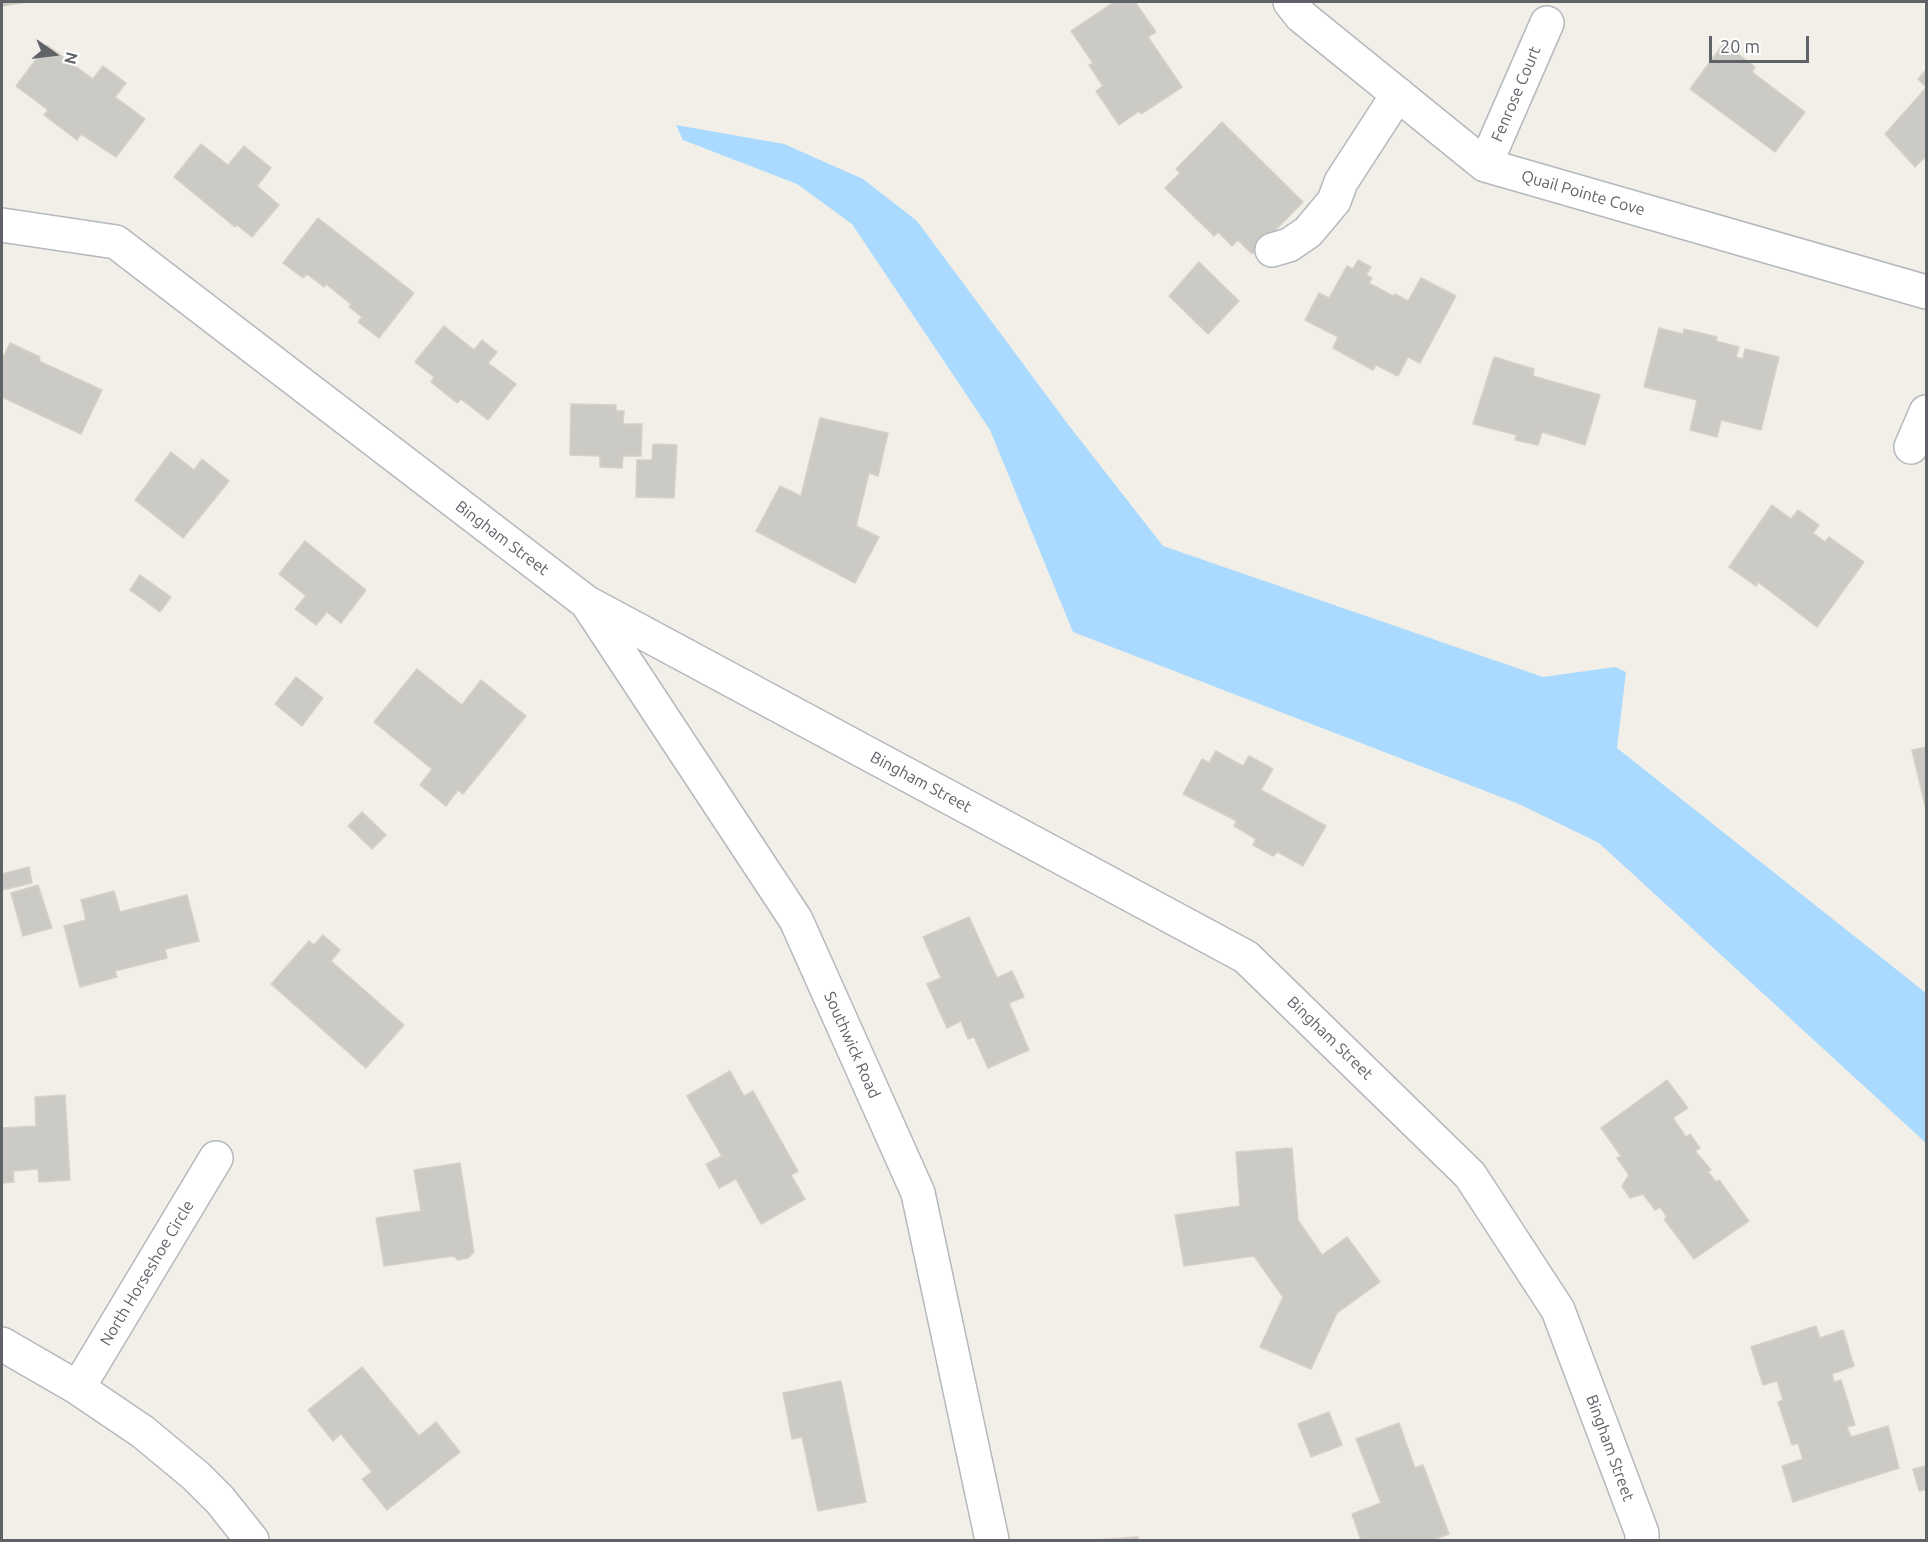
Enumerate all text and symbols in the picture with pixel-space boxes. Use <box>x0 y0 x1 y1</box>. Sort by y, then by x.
north arrow <box>24 24 84 84</box>
scale bar <box>1712 24 1812 62</box>
text: 20 m <box>1720 36 1760 56</box>
street label: Fenrose Court <box>1487 43 1545 145</box>
text: N <box>61 50 82 66</box>
street label: Quail Pointe Cove <box>1519 166 1647 220</box>
street label: Bingham Street <box>452 497 552 579</box>
street label: Bingham Street <box>867 747 975 817</box>
street label: Southwick Road <box>820 989 884 1101</box>
street label: Bingham Street <box>1283 992 1377 1084</box>
street label: North Horseshoe Circle <box>96 1197 198 1349</box>
street label: Bingham Street <box>1582 1392 1638 1504</box>

